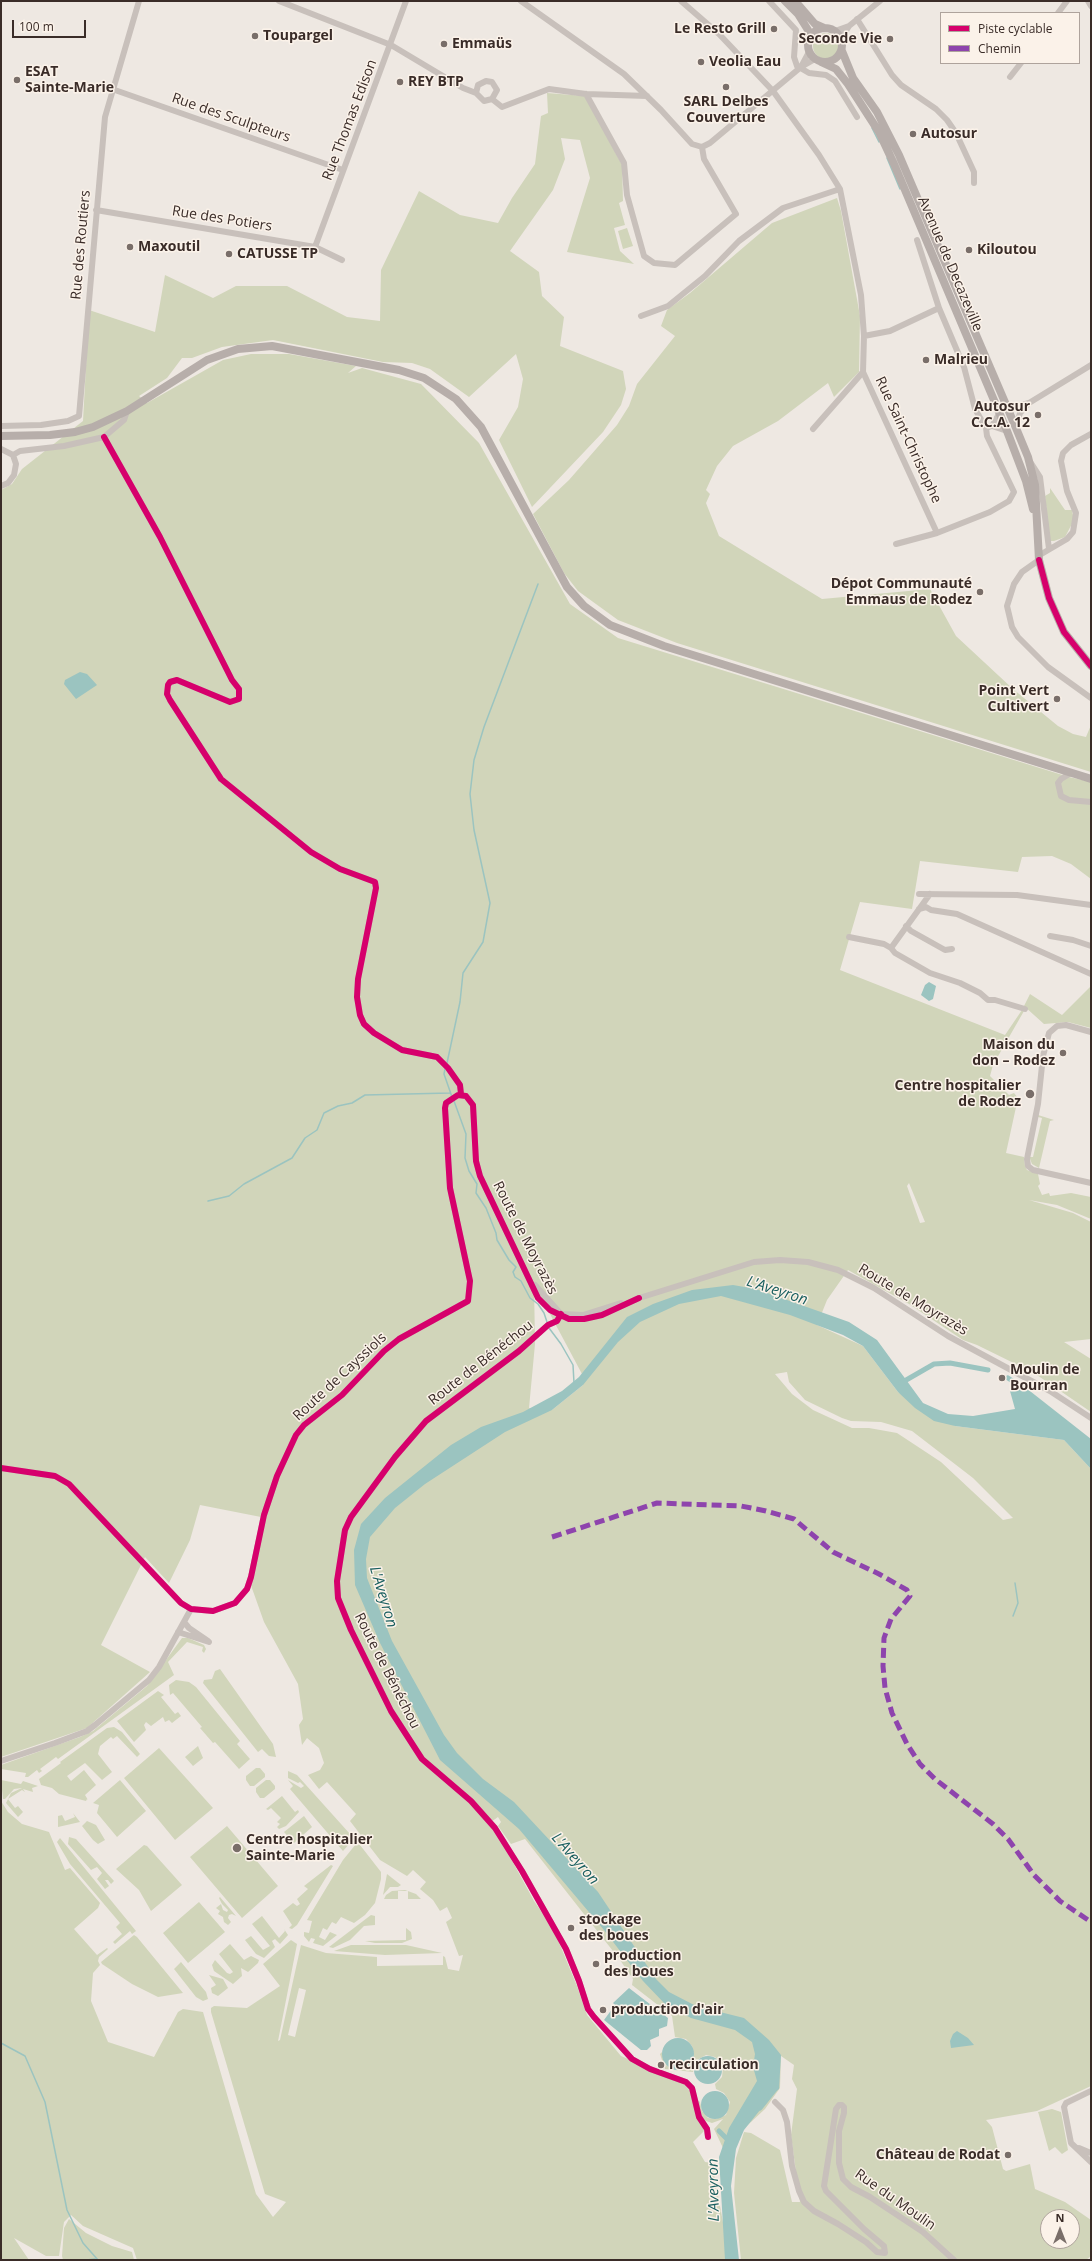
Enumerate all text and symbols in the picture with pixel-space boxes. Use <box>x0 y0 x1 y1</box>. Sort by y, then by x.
scale bar <box>14 12 88 38</box>
legend <box>940 12 1080 64</box>
text: 100 m <box>19 18 54 35</box>
text: Piste cyclable <box>978 20 1052 37</box>
place label: Le Resto Grill <box>674 21 766 37</box>
marker: Le Resto Grill <box>769 24 779 34</box>
place label: Toupargel <box>263 28 333 44</box>
marker: Toupargel <box>250 31 260 41</box>
place label: Seconde Vie <box>799 31 882 47</box>
marker: Seconde Vie <box>885 34 895 44</box>
place label: Emmaüs <box>452 36 512 52</box>
marker: Emmaüs <box>439 39 449 49</box>
text: Chemin <box>978 40 1021 57</box>
place label: Veolia Eau <box>709 54 781 70</box>
street label: Rue Thomas Edison <box>319 57 381 183</box>
marker: Veolia Eau <box>696 57 706 67</box>
place label: ESAT Sainte-Marie <box>25 64 114 96</box>
place label: REY BTP <box>408 74 464 90</box>
marker: ESAT Sainte-Marie <box>12 75 22 85</box>
marker: REY BTP <box>395 77 405 87</box>
marker: SARL Delbes Couverture <box>721 82 731 92</box>
street label: Rue des Sculpteurs <box>169 90 293 146</box>
place label: SARL Delbes Couverture <box>683 94 769 126</box>
place label: Autosur <box>921 126 977 142</box>
marker: Autosur <box>908 129 918 139</box>
street label: Rue des Routiers <box>68 190 94 300</box>
street label: Avenue de Decazeville <box>914 194 986 334</box>
street label: Rue des Potiers <box>171 203 273 235</box>
place label: Maxoutil <box>138 239 200 255</box>
marker: Maxoutil <box>125 242 135 252</box>
place label: Kiloutou <box>977 242 1037 258</box>
marker: Kiloutou <box>964 245 974 255</box>
place label: CATUSSE TP <box>237 246 318 262</box>
marker: CATUSSE TP <box>224 249 234 259</box>
place label: Malrieu <box>934 352 988 368</box>
marker: Malrieu <box>921 355 931 365</box>
street label: Rue Saint-Christophe <box>871 374 945 506</box>
place label: Autosur C.C.A. 12 <box>971 399 1030 432</box>
marker: Autosur C.C.A. 12 <box>1033 410 1043 420</box>
place label: Dépot Communauté Emmaus de Rodez <box>831 576 972 608</box>
marker: Dépot Communauté Emmaus de Rodez <box>975 587 985 597</box>
place label: Point Vert Cultivert <box>979 683 1049 716</box>
marker: Point Vert Cultivert <box>1052 694 1062 704</box>
place label: Maison du don – Rodez <box>972 1037 1055 1070</box>
marker: Maison du don – Rodez <box>1058 1048 1068 1058</box>
place label: Centre hospitalier de Rodez <box>895 1078 1021 1110</box>
marker: Centre hospitalier de Rodez <box>1024 1088 1036 1100</box>
street label: Route de Moyrazès <box>489 1179 561 1297</box>
street label: Route de Moyrazès <box>855 1261 971 1339</box>
water label: L'Aveyron <box>744 1273 810 1309</box>
street label: Route de Bénéchou <box>425 1317 537 1409</box>
street label: Route de Cayssiols <box>290 1329 390 1425</box>
place label: Moulin de Bourran <box>1010 1362 1080 1394</box>
marker: Moulin de Bourran <box>997 1373 1007 1383</box>
water label: L'Aveyron <box>365 1564 401 1630</box>
street label: Route de Bénéchou <box>350 1610 424 1732</box>
water label: L'Aveyron <box>548 1829 602 1889</box>
place label: Centre hospitalier Sainte-Marie <box>246 1832 372 1864</box>
marker: Centre hospitalier Sainte-Marie <box>231 1842 243 1854</box>
place label: stockage des boues <box>579 1912 649 1944</box>
marker: stockage des boues <box>566 1923 576 1933</box>
place label: production des boues <box>604 1948 681 1980</box>
marker: production des boues <box>591 1959 601 1969</box>
place label: production d'air <box>611 2002 724 2018</box>
marker: production d'air <box>598 2005 608 2015</box>
place label: recirculation <box>669 2057 759 2073</box>
marker: recirculation <box>656 2060 666 2070</box>
place label: Château de Rodat <box>876 2147 1000 2163</box>
marker: Château de Rodat <box>1003 2150 1013 2160</box>
water label: L'Aveyron <box>704 2158 724 2222</box>
street label: Rue du Moulin <box>851 2166 939 2234</box>
north arrow <box>1040 2209 1080 2249</box>
text: N <box>1056 2210 1064 2225</box>

